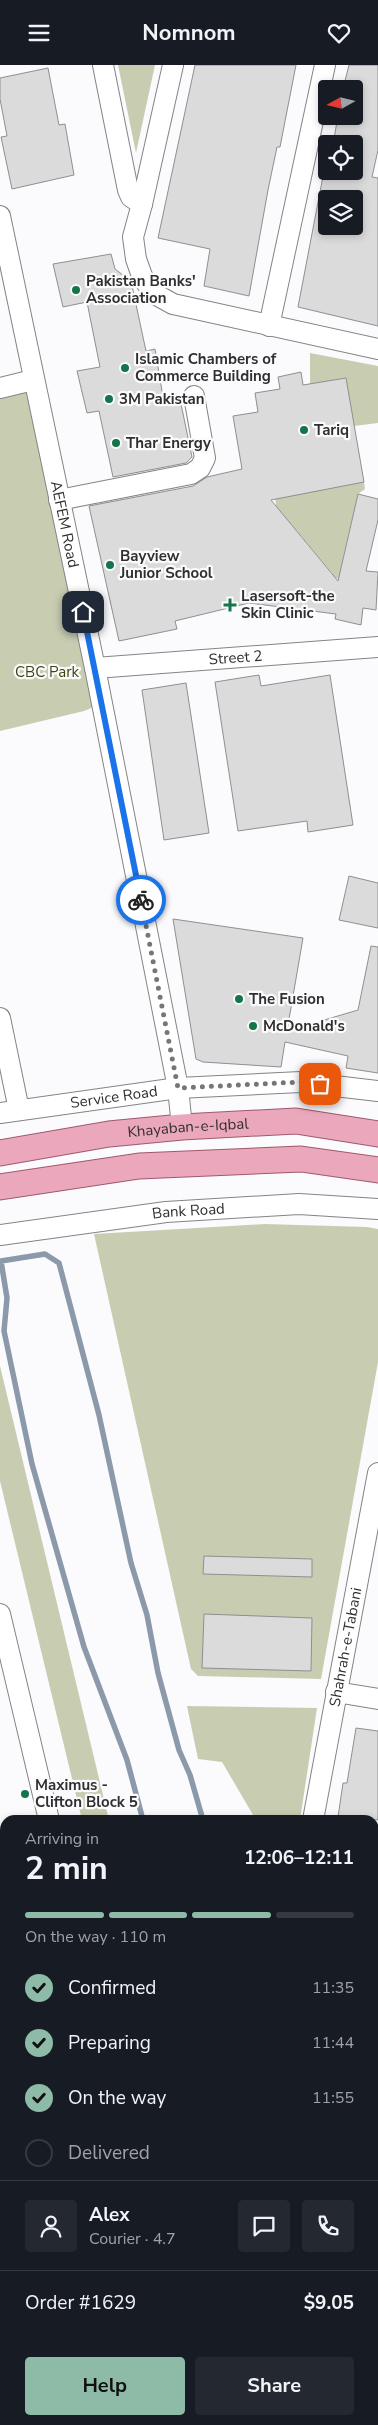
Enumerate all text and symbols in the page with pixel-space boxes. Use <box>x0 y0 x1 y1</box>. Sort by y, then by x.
text: Nomnom <box>142 18 236 48</box>
icon: menu <box>25 19 53 47</box>
icon: heart <box>325 19 353 47</box>
north arrow <box>318 80 362 125</box>
map controls <box>318 80 363 235</box>
button: locate <box>318 135 363 180</box>
button: layers <box>318 190 363 235</box>
place label: Pakistan Banks' Association <box>86 271 196 308</box>
marker: Pakistan Banks' Association <box>70 284 82 296</box>
place label: Islamic Chambers of Commerce Building <box>135 349 277 386</box>
marker: Islamic Chambers of Commerce Building <box>119 362 131 374</box>
place label: 3M Pakistan <box>119 389 205 409</box>
marker: 3M Pakistan <box>103 393 115 405</box>
place label: Tariq <box>314 420 349 440</box>
marker: Tariq <box>298 424 310 436</box>
place label: Thar Energy <box>126 433 211 453</box>
marker: Thar Energy <box>110 437 122 449</box>
street label: AEFEM Road <box>46 479 84 570</box>
place label: Bayview Junior School <box>119 546 213 583</box>
marker: Bayview Junior School <box>104 559 116 571</box>
place label: Lasersoft-the Skin Clinic <box>241 586 335 623</box>
pin <box>62 591 104 633</box>
icon: home <box>69 598 97 626</box>
marker: Lasersoft-the Skin Clinic <box>223 598 237 612</box>
street label: Street 2 <box>208 646 263 670</box>
park label: CBC Park <box>15 662 80 682</box>
courier <box>116 875 166 925</box>
icon: bike <box>127 886 155 914</box>
place label: The Fusion <box>249 989 325 1009</box>
marker: The Fusion <box>233 993 245 1005</box>
place label: McDonald's <box>263 1016 345 1036</box>
marker: McDonald's <box>247 1020 259 1032</box>
pin <box>299 1063 341 1105</box>
icon: bag <box>306 1070 334 1098</box>
street label: Service Road <box>69 1081 159 1113</box>
street label: Khayaban-e-Iqbal <box>127 1113 250 1142</box>
street label: Bank Road <box>151 1198 225 1224</box>
street label: Shahrah-e-Tabani <box>324 1586 366 1708</box>
place label: Maximus - Clifton Block 5 <box>35 1775 138 1812</box>
marker: Maximus - Clifton Block 5 <box>19 1788 31 1800</box>
text: Arriving in <box>25 1828 99 1850</box>
text: 12:06–12:11 <box>244 1845 354 1871</box>
text: 2 min <box>25 1847 108 1890</box>
text: On the way · 110 m <box>25 1926 166 1948</box>
icon: check <box>25 1974 53 2002</box>
text: Confirmed <box>68 1975 156 2001</box>
text: 11:35 <box>312 1977 354 1999</box>
icon: check <box>25 2029 53 2057</box>
text: Preparing <box>68 2030 151 2056</box>
text: 11:44 <box>312 2032 354 2054</box>
icon: check <box>25 2084 53 2112</box>
text: On the way <box>68 2085 166 2111</box>
text: 11:55 <box>312 2087 354 2109</box>
text: Delivered <box>68 2140 150 2166</box>
button: person <box>25 2200 77 2252</box>
button: chat <box>238 2200 290 2252</box>
button: phone <box>302 2200 354 2252</box>
text: Alex <box>89 2202 130 2228</box>
text: Courier · 4.7 <box>89 2228 175 2250</box>
text: Order #1629 <box>25 2290 136 2316</box>
text: $9.05 <box>304 2290 354 2316</box>
button: Help <box>25 2357 185 2415</box>
button: Share <box>195 2357 354 2415</box>

